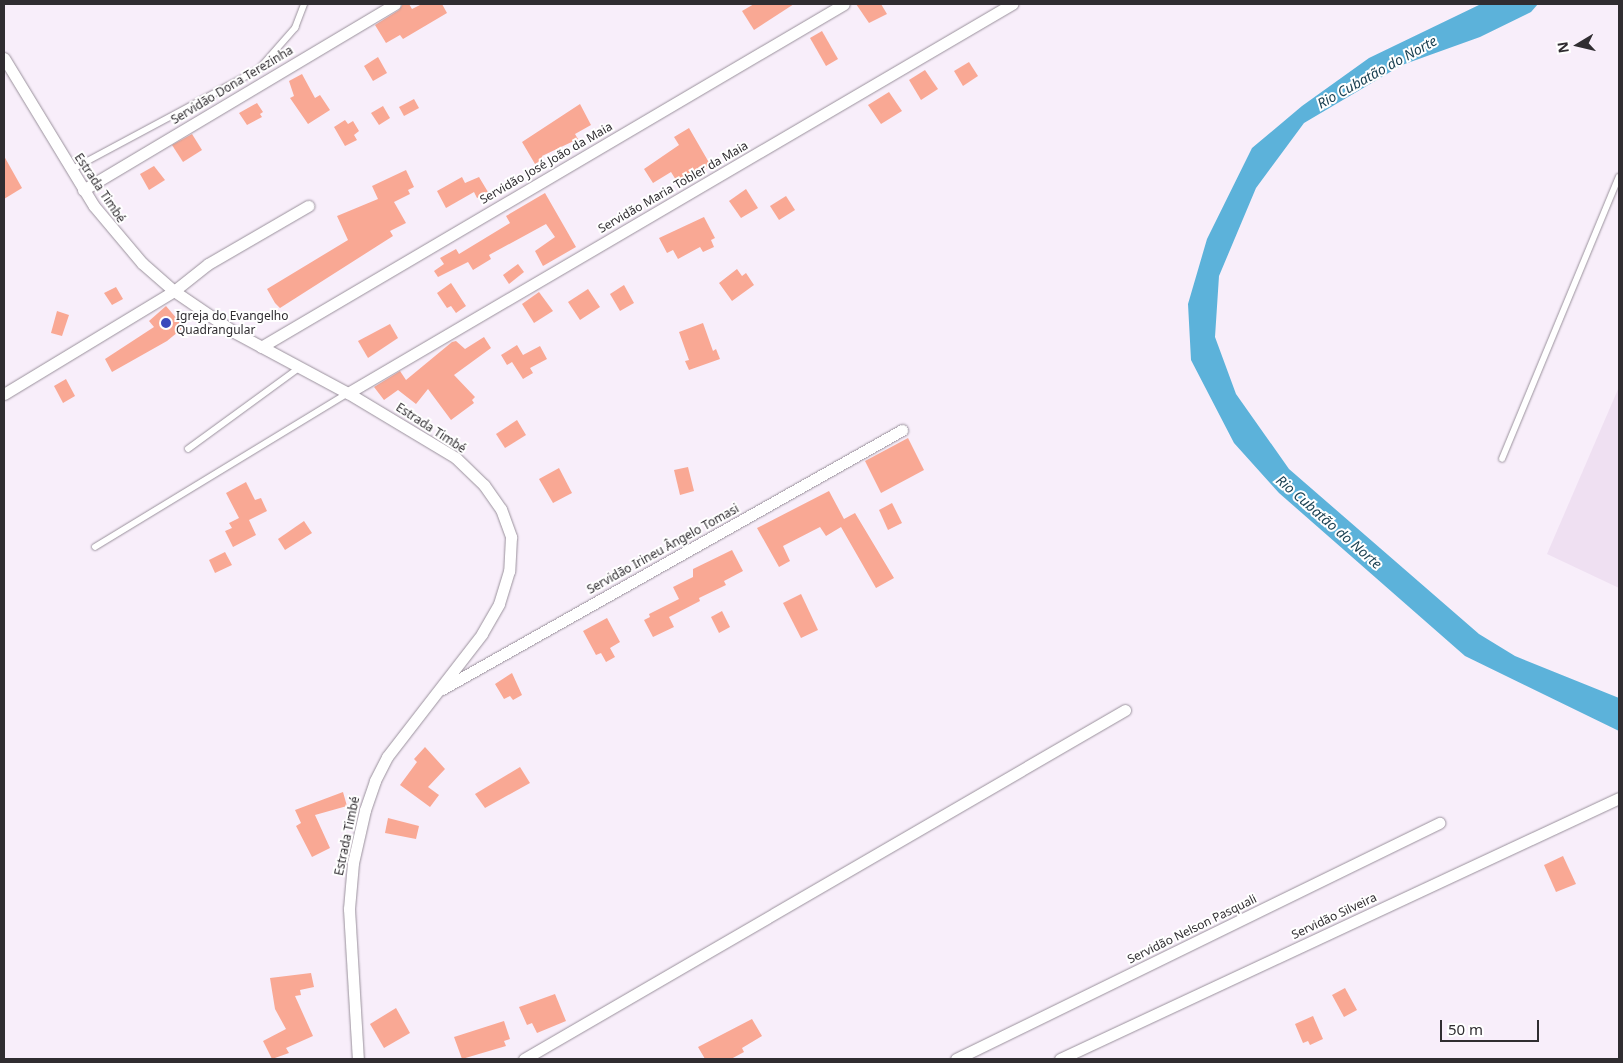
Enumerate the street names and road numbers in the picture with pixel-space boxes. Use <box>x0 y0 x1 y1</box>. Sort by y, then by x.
street label: Servidão Dona Terezinha <box>168 43 296 127</box>
street label: Servidão José João da Maia <box>477 119 615 207</box>
street label: Servidão Maria Tobler da Maia <box>596 138 750 236</box>
street label: Estrada Timbé <box>72 151 128 225</box>
street label: Estrada Timbé <box>393 400 469 456</box>
street label: Servidão Irineu Ângelo Tomasi <box>585 501 741 597</box>
street label: Estrada Timbé <box>332 795 362 877</box>
street label: Servidão Silveira <box>1289 890 1379 942</box>
street label: Servidão Nelson Pasquali <box>1125 891 1259 967</box>

